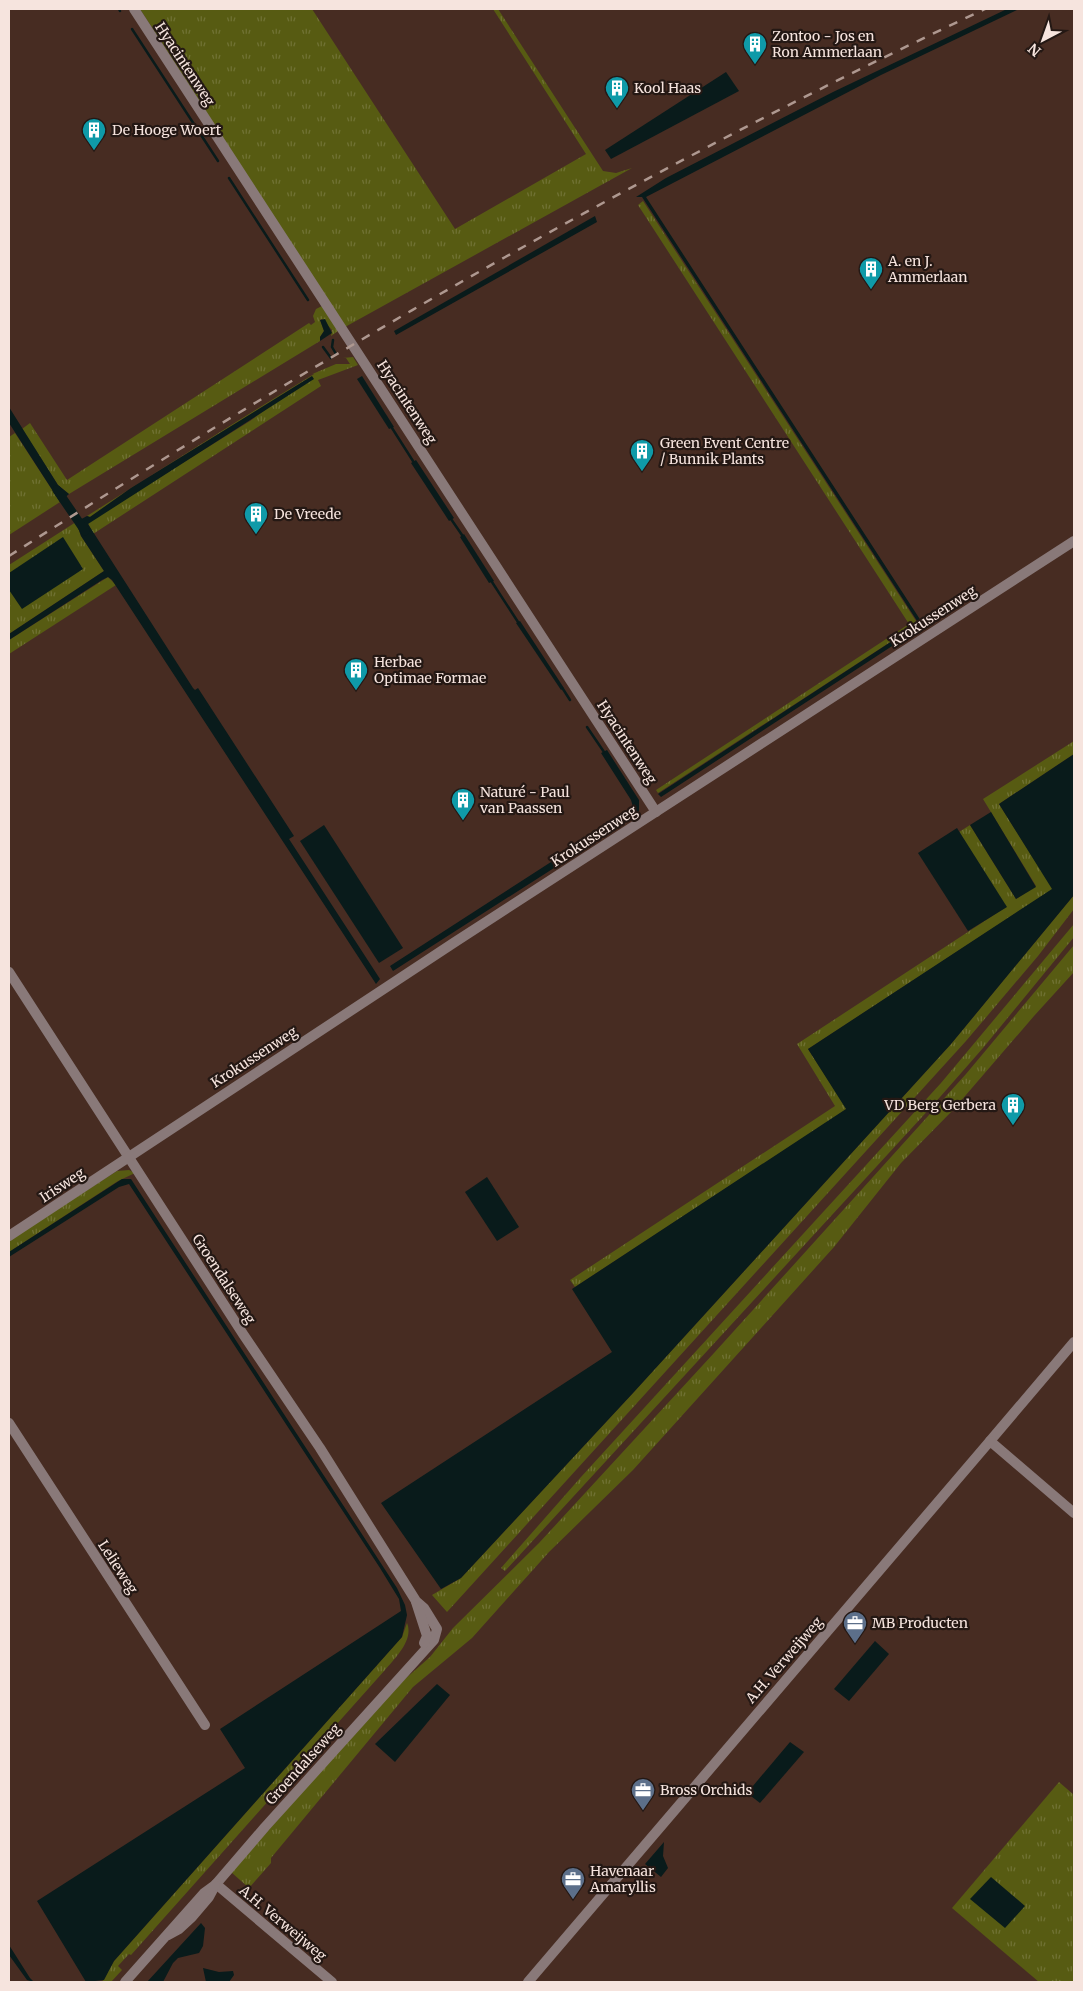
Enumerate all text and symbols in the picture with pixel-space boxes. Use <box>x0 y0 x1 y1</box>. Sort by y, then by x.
north arrow <box>1018 15 1068 65</box>
street label: Hyacintenweg <box>151 19 219 110</box>
place label: Zontoo - Jos en Ron Ammerlaan <box>772 27 882 61</box>
building icon: Zontoo - Jos en Ron Ammerlaan <box>742 31 768 65</box>
text: N <box>1024 39 1045 60</box>
building icon: Kool Haas <box>604 75 630 109</box>
place label: Kool Haas <box>634 79 701 97</box>
building icon: De Hooge Woert <box>81 117 107 151</box>
place label: De Hooge Woert <box>112 121 222 139</box>
place label: A. en J. Ammerlaan <box>887 252 968 286</box>
building icon: A. en J. Ammerlaan <box>858 256 884 290</box>
street label: Hyacintenweg <box>373 357 441 448</box>
place label: Green Event Centre / Bunnik Plants <box>660 434 789 468</box>
building icon: Green Event Centre / Bunnik Plants <box>629 438 655 472</box>
building icon: De Vreede <box>243 501 269 535</box>
place label: De Vreede <box>274 505 341 523</box>
street label: Krokussenweg <box>886 581 980 651</box>
place label: Herbae Optimae Formae <box>374 653 486 687</box>
building icon: Herbae Optimae Formae <box>343 657 369 691</box>
street label: Hyacintenweg <box>593 697 661 788</box>
place label: Naturé - Paul van Paassen <box>479 783 570 817</box>
building icon: Naturé - Paul van Paassen <box>450 787 476 821</box>
street label: Krokussenweg <box>547 801 641 871</box>
street label: Krokussenweg <box>207 1022 301 1092</box>
building icon: VD Berg Gerbera <box>1000 1092 1026 1126</box>
place label: VD Berg Gerbera <box>883 1096 996 1114</box>
street label: Irisweg <box>36 1163 88 1206</box>
street label: Groendalseweg <box>188 1231 260 1328</box>
street label: Lelieweg <box>94 1537 142 1597</box>
office icon: MB Producten <box>842 1610 868 1644</box>
street label: A.H. Verweijweg <box>741 1613 827 1708</box>
place label: MB Producten <box>872 1614 968 1632</box>
street label: Groendalseweg <box>262 1719 345 1808</box>
office icon: Bross Orchids <box>630 1777 656 1811</box>
place label: Bross Orchids <box>660 1781 753 1799</box>
place label: Havenaar Amaryllis <box>589 1862 656 1896</box>
office icon: Havenaar Amaryllis <box>560 1866 586 1900</box>
street label: A.H. Verweijweg <box>235 1881 331 1965</box>

